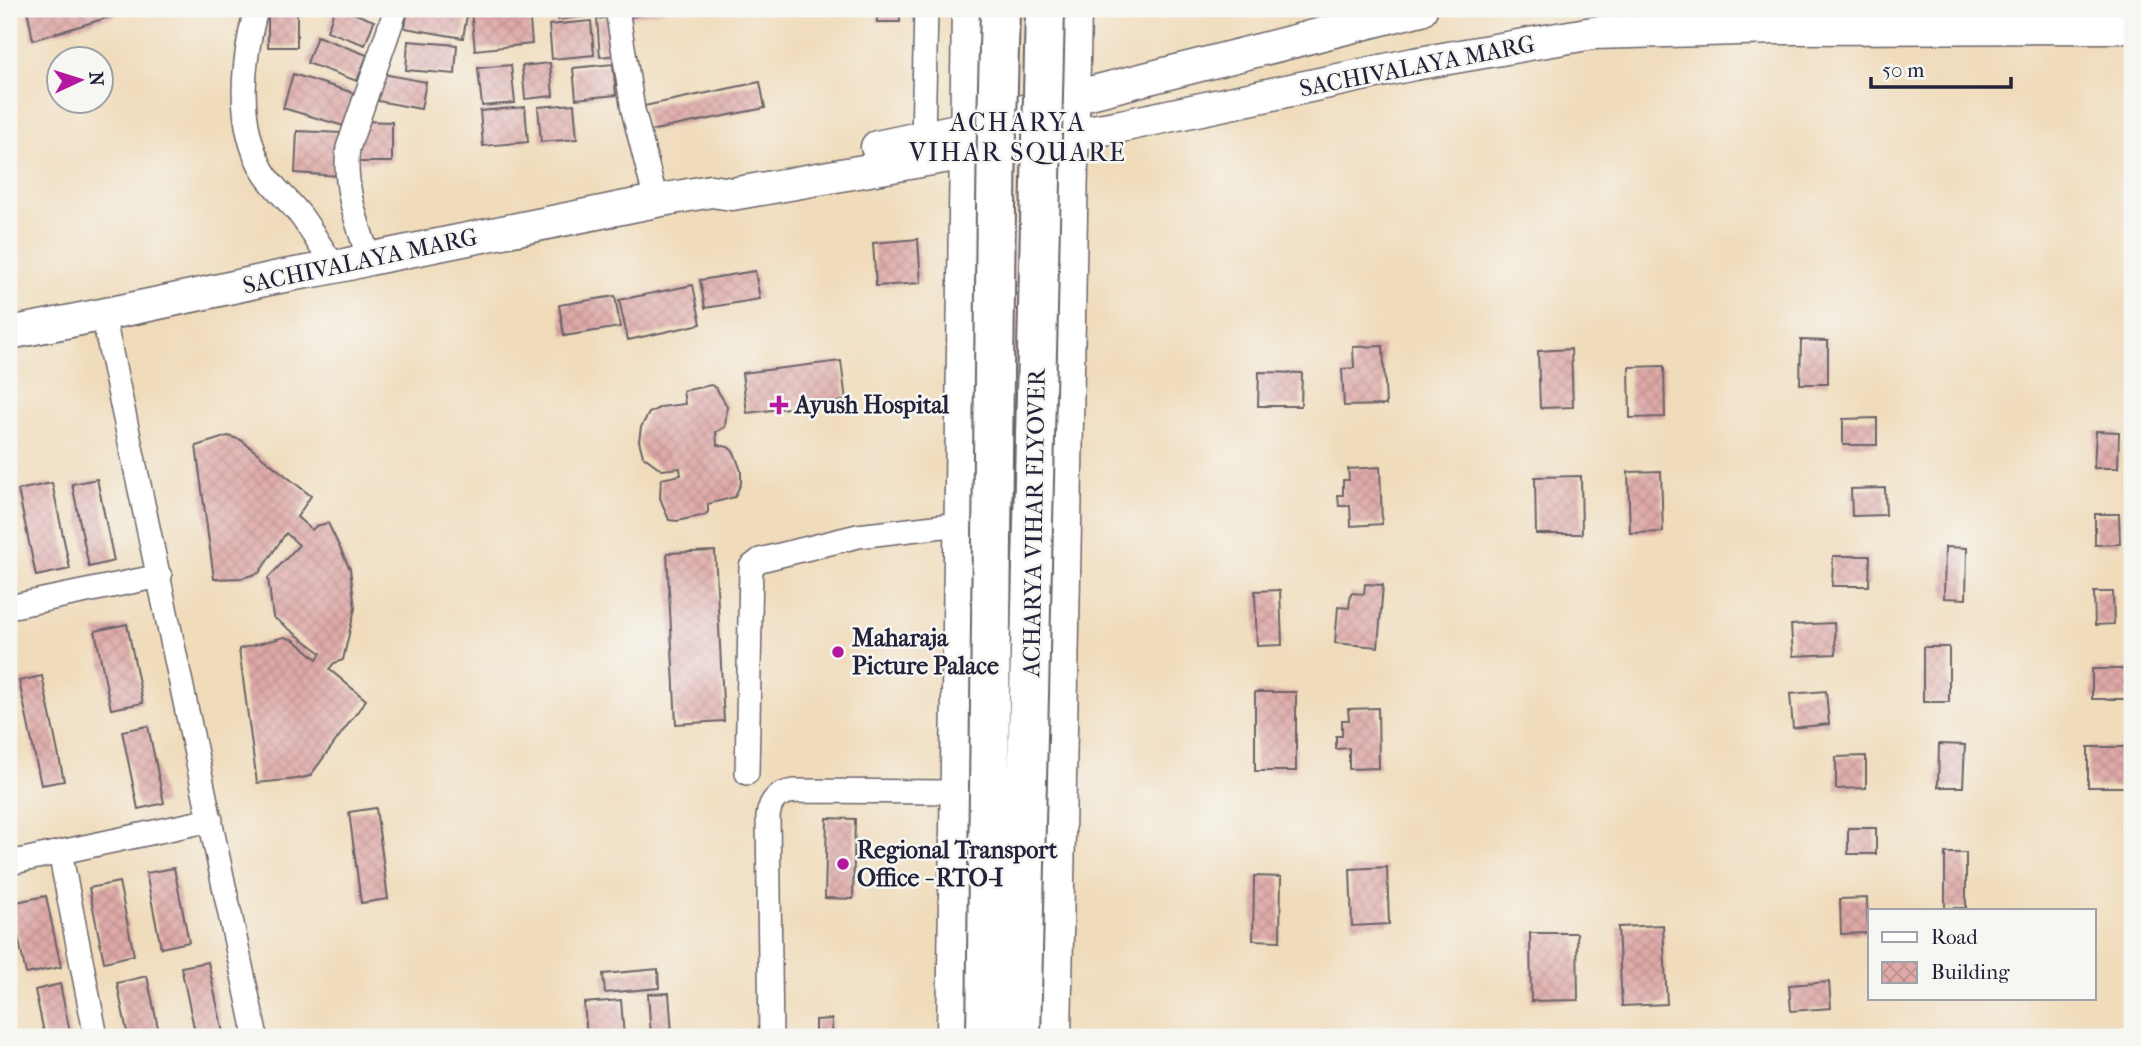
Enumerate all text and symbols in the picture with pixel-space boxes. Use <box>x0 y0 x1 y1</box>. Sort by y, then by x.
street label: SACHIVALAYA MARG <box>1297 29 1537 103</box>
north arrow <box>46 46 116 116</box>
scale bar <box>1871 46 2011 90</box>
text: 50 m <box>1882 58 1925 82</box>
text: N <box>84 71 107 87</box>
district label: ACHARYA VIHAR SQUARE <box>908 107 1127 168</box>
street label: SACHIVALAYA MARG <box>240 222 480 300</box>
street label: ACHARYA VIHAR FLYOVER <box>1017 367 1051 678</box>
place label: Ayush Hospital <box>793 391 950 419</box>
marker: Ayush Hospital <box>769 395 789 415</box>
place label: Maharaja Picture Palace <box>852 624 999 680</box>
marker: Maharaja Picture Palace <box>830 644 846 660</box>
place label: Regional Transport Office - RTO-I <box>857 836 1058 892</box>
marker: Regional Transport Office - RTO-I <box>835 856 851 872</box>
legend <box>1868 909 2096 1000</box>
text: Road <box>1931 925 1978 949</box>
text: Building <box>1931 960 2010 984</box>

